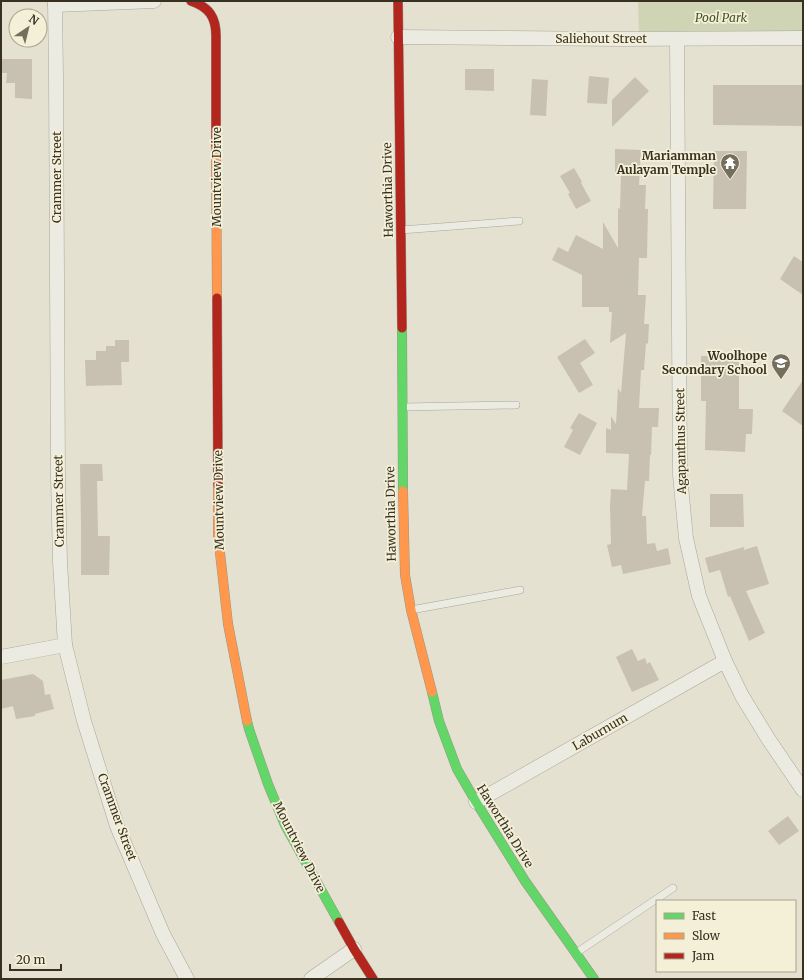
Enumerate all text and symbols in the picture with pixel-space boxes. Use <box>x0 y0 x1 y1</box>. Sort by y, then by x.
north arrow <box>8 8 48 48</box>
park label: Pool Park <box>695 10 747 25</box>
text: N <box>26 12 42 28</box>
street label: Saliehout Street <box>555 31 647 46</box>
street label: Mountview Drive <box>209 127 224 227</box>
street label: Crammer Street <box>49 131 64 223</box>
street label: Haworthia Drive <box>379 142 396 238</box>
place label: Mariamman Aulayam Temple <box>616 148 717 177</box>
temple icon: Mariamman Aulayam Temple <box>719 152 741 180</box>
place label: Woolhope Secondary School <box>662 348 767 377</box>
school or university icon: Woolhope Secondary School <box>770 352 792 380</box>
street label: Agapanthus Street <box>672 387 689 495</box>
street label: Mountview Drive <box>210 450 227 550</box>
street label: Crammer Street <box>50 455 67 547</box>
street label: Haworthia Drive <box>382 466 399 562</box>
street label: Laburnum <box>569 710 630 753</box>
street label: Crammer Street <box>95 771 140 863</box>
street label: Haworthia Drive <box>474 781 537 870</box>
street label: Mountview Drive <box>270 799 329 895</box>
legend <box>656 900 796 972</box>
text: Fast <box>692 908 716 923</box>
text: Slow <box>692 928 721 943</box>
scale bar <box>10 946 61 972</box>
text: Jam <box>691 948 715 963</box>
text: 20 m <box>16 952 45 967</box>

